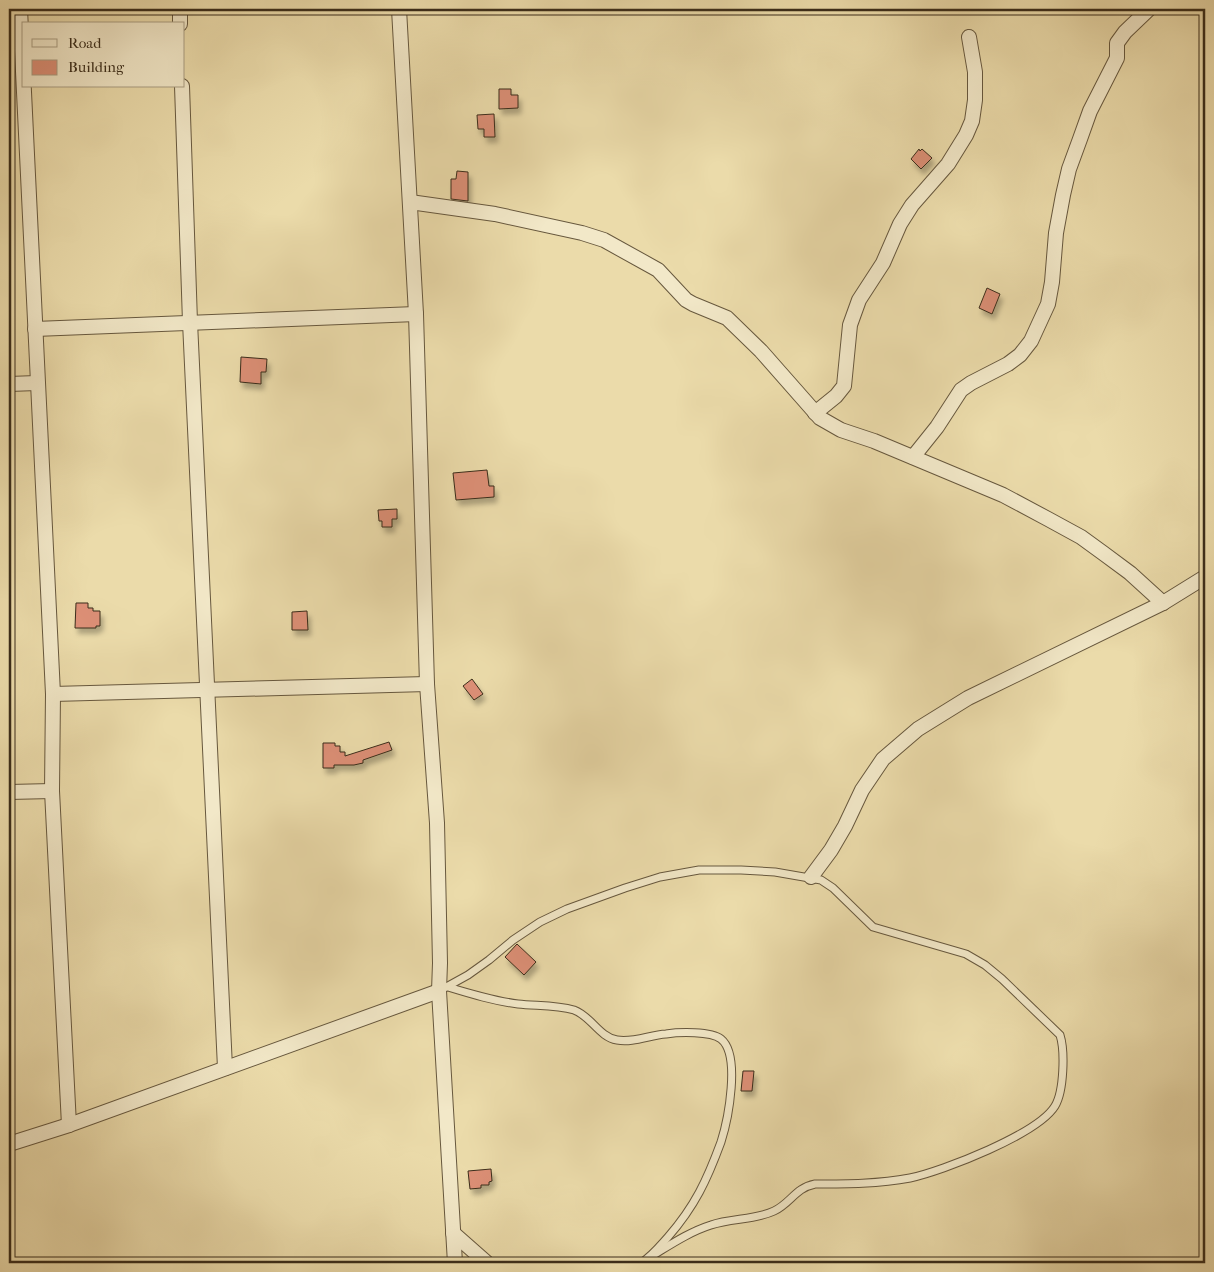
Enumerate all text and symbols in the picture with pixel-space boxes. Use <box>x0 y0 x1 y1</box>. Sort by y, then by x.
legend <box>22 22 185 88</box>
text: Road <box>68 34 102 52</box>
text: Building <box>68 58 125 76</box>

